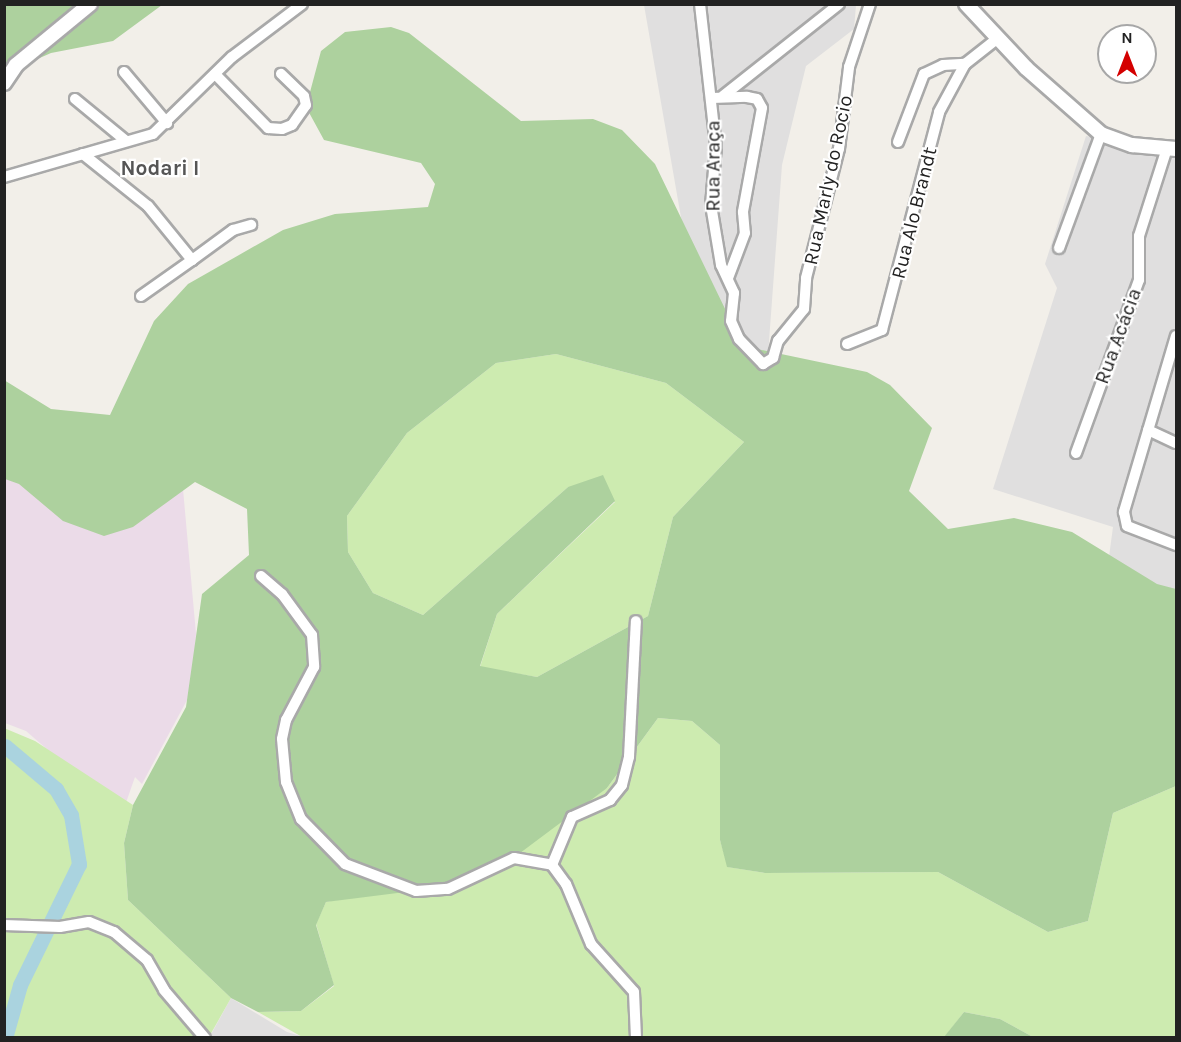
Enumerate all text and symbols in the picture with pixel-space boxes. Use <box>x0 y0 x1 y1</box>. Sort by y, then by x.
north arrow <box>1097 24 1157 84</box>
text: N <box>1121 28 1133 47</box>
street label: Rua Marly do Rocio <box>798 93 858 267</box>
street label: Rua Araça <box>701 120 725 212</box>
street label: Rua Alo Brandt <box>886 145 942 281</box>
district label: Nodari I <box>121 155 199 181</box>
street label: Rua Acácia <box>1090 285 1146 387</box>

